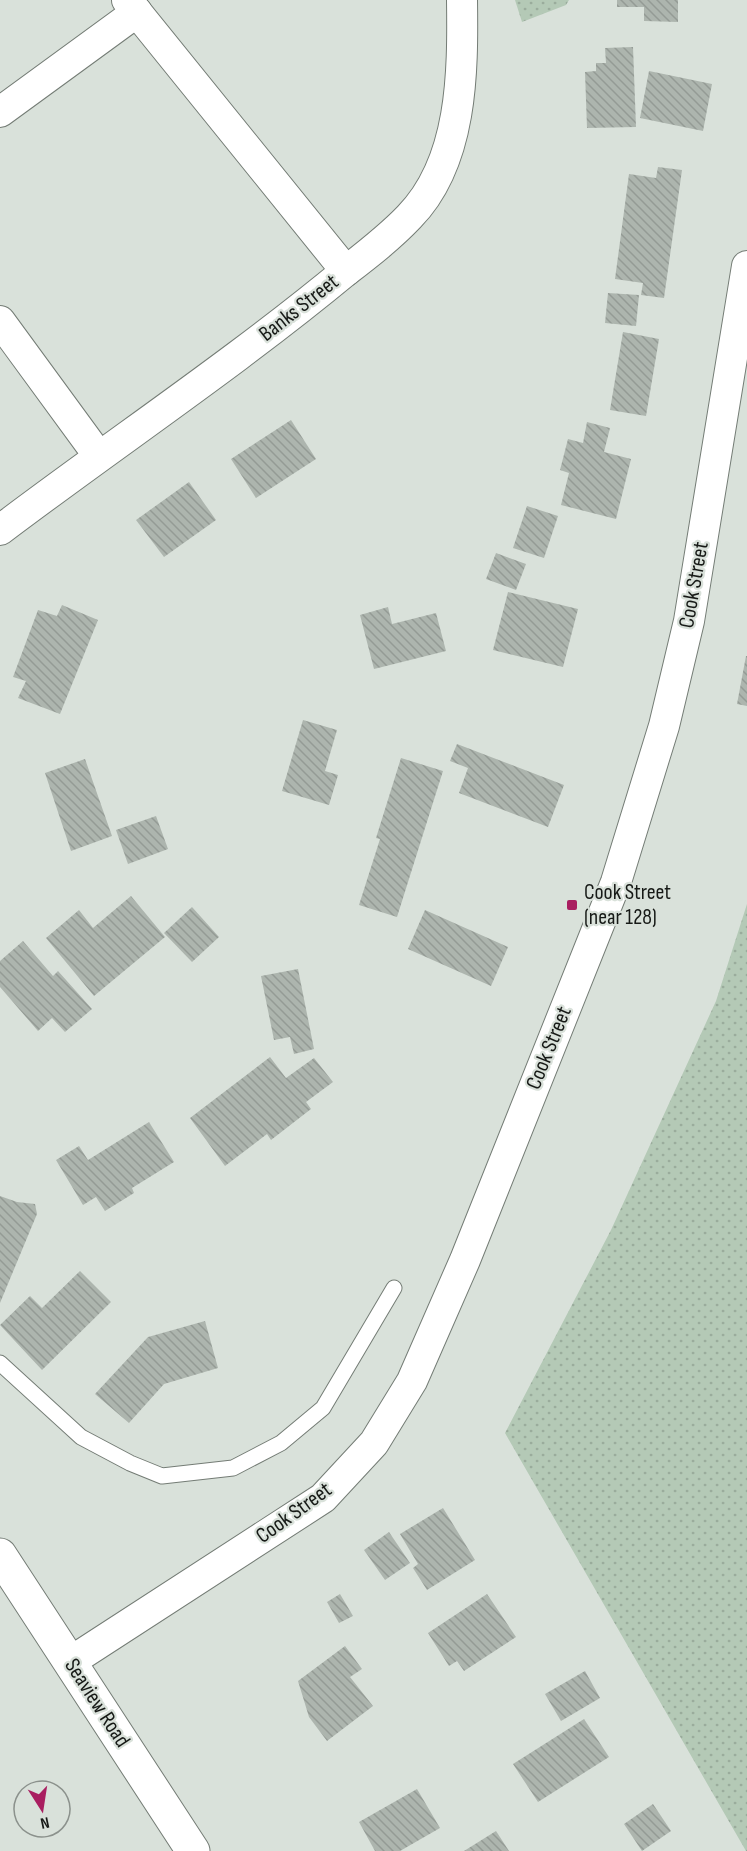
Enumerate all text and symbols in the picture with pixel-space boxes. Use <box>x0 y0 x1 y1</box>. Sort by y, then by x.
street label: Banks Street <box>254 268 344 347</box>
street label: Cook Street <box>673 540 715 630</box>
place label: Cook Street (near 128) <box>584 879 671 931</box>
marker: Cook Street (near 128) <box>565 898 579 912</box>
street label: Cook Street <box>520 1002 578 1093</box>
street label: Cook Street <box>251 1476 337 1550</box>
street label: Seaview Road <box>58 1654 136 1752</box>
north arrow <box>12 1779 72 1839</box>
text: N <box>39 1812 51 1832</box>

